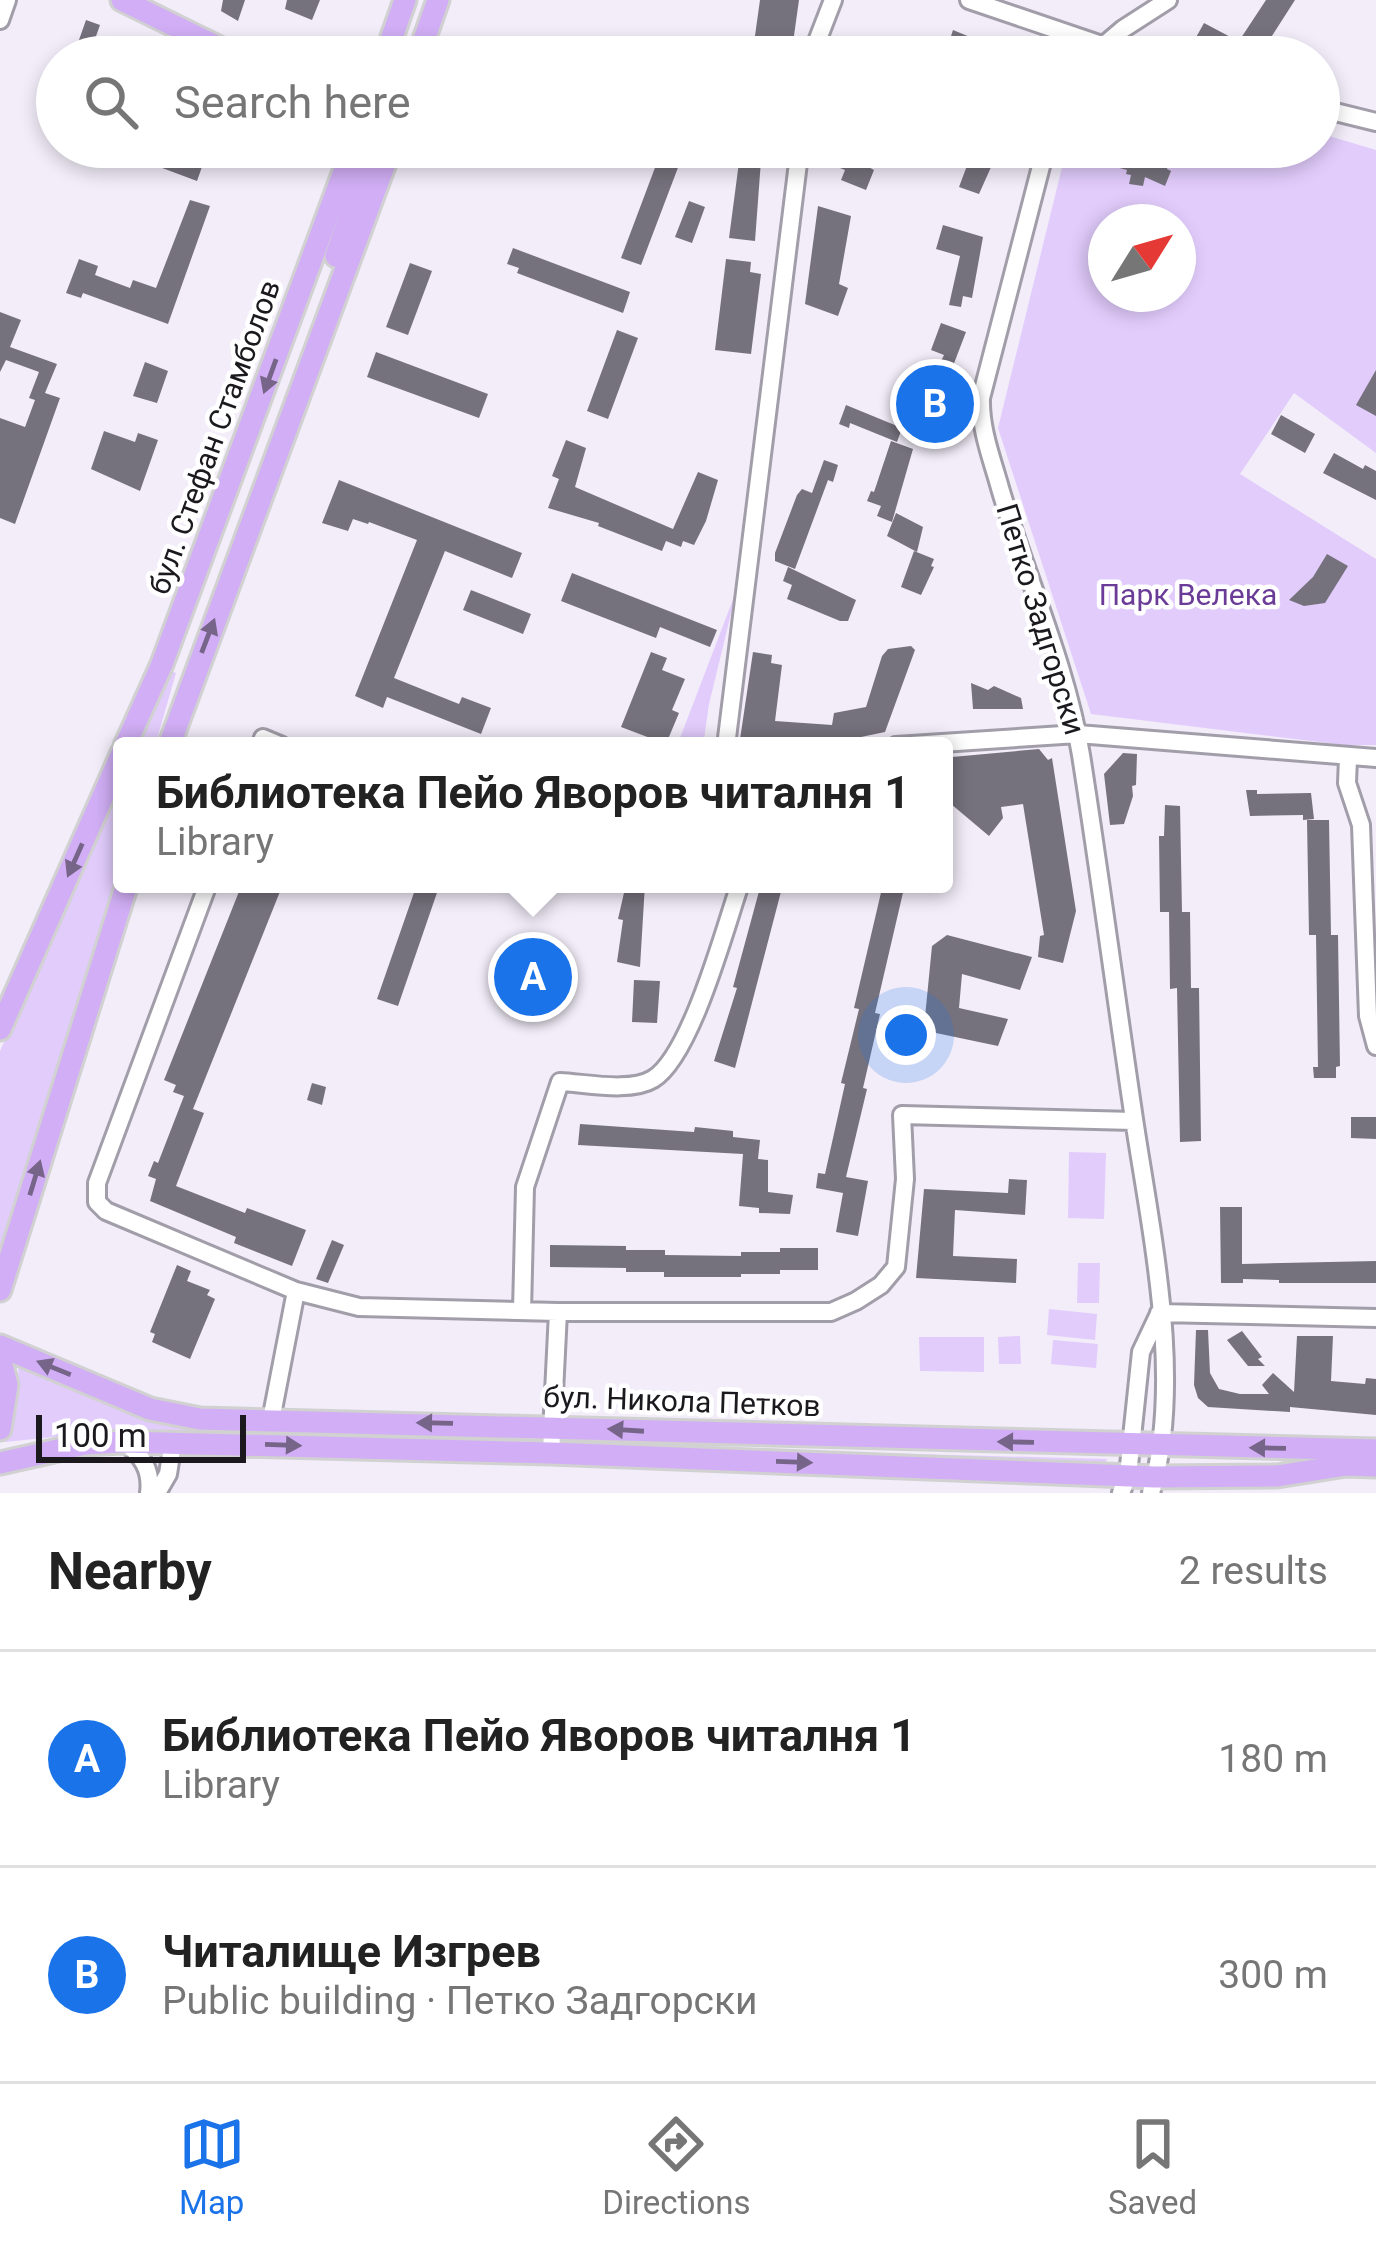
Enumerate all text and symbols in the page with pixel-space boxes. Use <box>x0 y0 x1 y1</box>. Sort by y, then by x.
search box <box>36 36 1340 168</box>
icon: search <box>78 69 144 135</box>
text: Search here <box>174 76 411 129</box>
north arrow <box>1088 204 1196 312</box>
street label: бул. Стефан Стамболов <box>141 275 287 599</box>
one-way arrow <box>260 358 278 394</box>
pin: B <box>896 359 974 449</box>
street label: Петко Задгорски <box>989 499 1093 739</box>
park label: Парк Велека <box>1099 577 1277 612</box>
one-way arrow <box>199 617 218 653</box>
popup <box>113 737 953 893</box>
text: Библиотека Пейо Яворов читалня 1 <box>156 766 910 819</box>
text: Library <box>156 819 274 865</box>
one-way arrow <box>64 843 84 878</box>
pin: A <box>494 932 572 1022</box>
your location <box>876 1005 936 1065</box>
one-way arrow <box>27 1159 45 1196</box>
one-way arrow <box>36 1358 72 1377</box>
street label: бул. Никола Петков <box>543 1379 821 1423</box>
scale bar <box>36 1409 246 1462</box>
one-way arrow <box>415 1414 453 1433</box>
text: 100 m <box>54 1416 147 1455</box>
one-way arrow <box>606 1420 644 1439</box>
one-way arrow <box>996 1433 1034 1452</box>
one-way arrow <box>265 1436 303 1455</box>
one-way arrow <box>1248 1438 1286 1458</box>
one-way arrow <box>776 1453 814 1472</box>
text: Nearby <box>48 1542 212 1601</box>
text: 2 results <box>1179 1548 1328 1594</box>
text: Библиотека Пейо Яворов читалня 1 <box>162 1709 916 1762</box>
text: A <box>74 1736 100 1782</box>
text: 180 m <box>1218 1736 1328 1782</box>
text: Library <box>162 1762 280 1808</box>
text: Читалище Изгрев <box>162 1925 541 1978</box>
text: B <box>75 1952 99 1998</box>
text: 300 m <box>1218 1952 1328 1998</box>
text: Public building · Петко Задгорски <box>162 1978 758 2024</box>
tab: Map <box>179 2111 245 2222</box>
tab: Directions <box>602 2111 751 2222</box>
tab: Saved <box>1108 2111 1197 2222</box>

